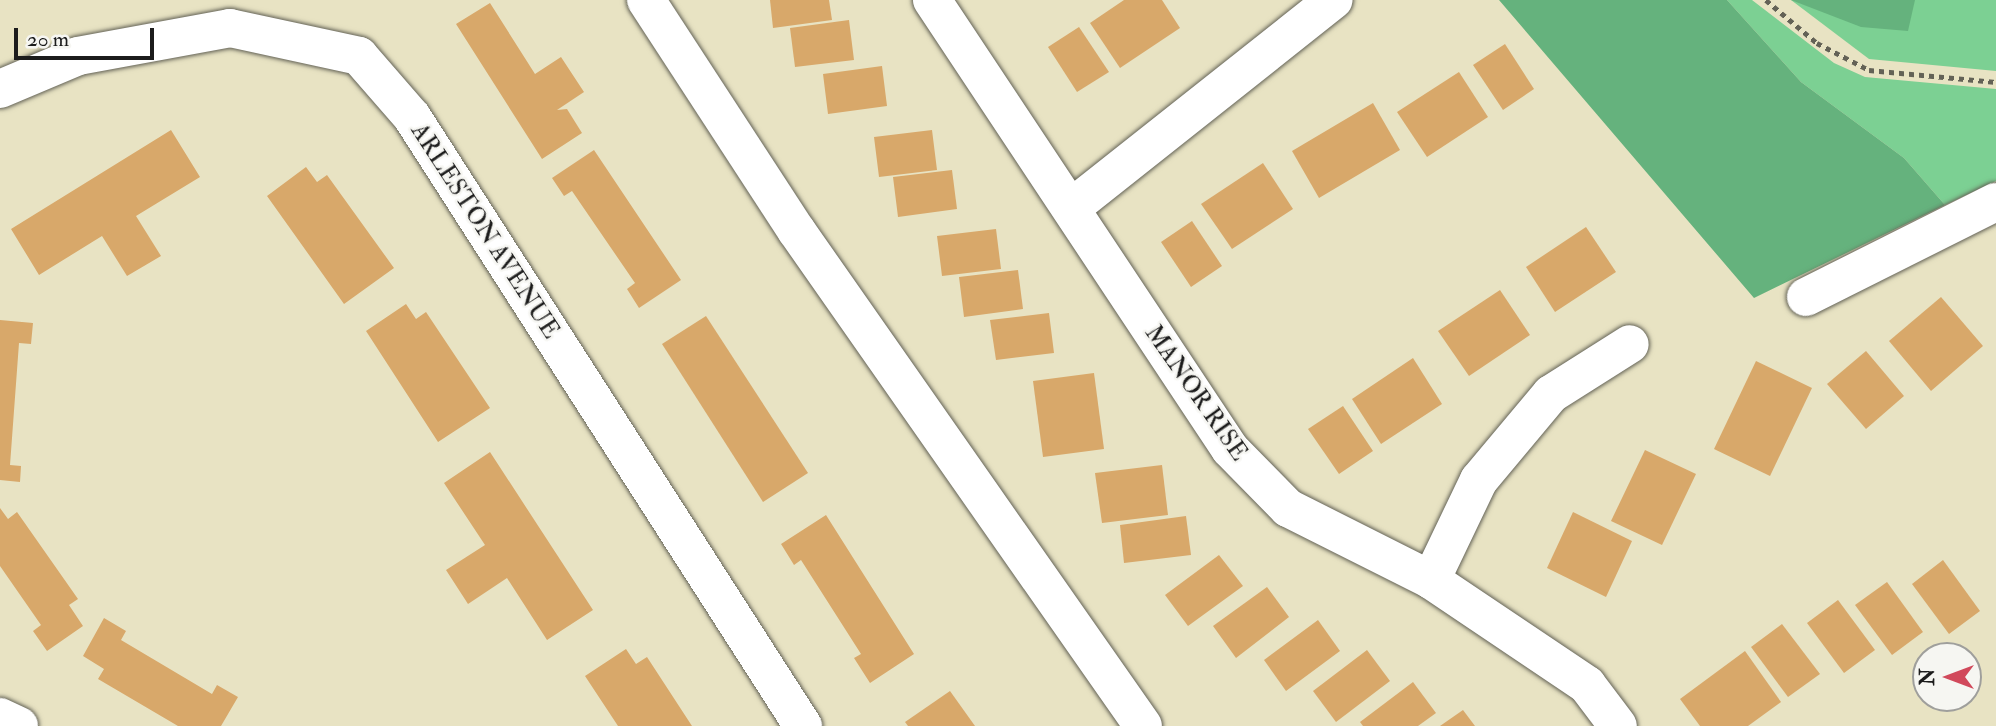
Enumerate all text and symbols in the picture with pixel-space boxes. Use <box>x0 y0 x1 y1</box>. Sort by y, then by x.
scale bar <box>18 14 158 58</box>
text: 20 m <box>27 26 69 53</box>
street label: ARLESTON AVENUE <box>405 118 565 344</box>
street label: MANOR RISE <box>1139 320 1253 466</box>
north arrow <box>1912 642 1982 712</box>
text: N <box>1916 669 1940 686</box>

